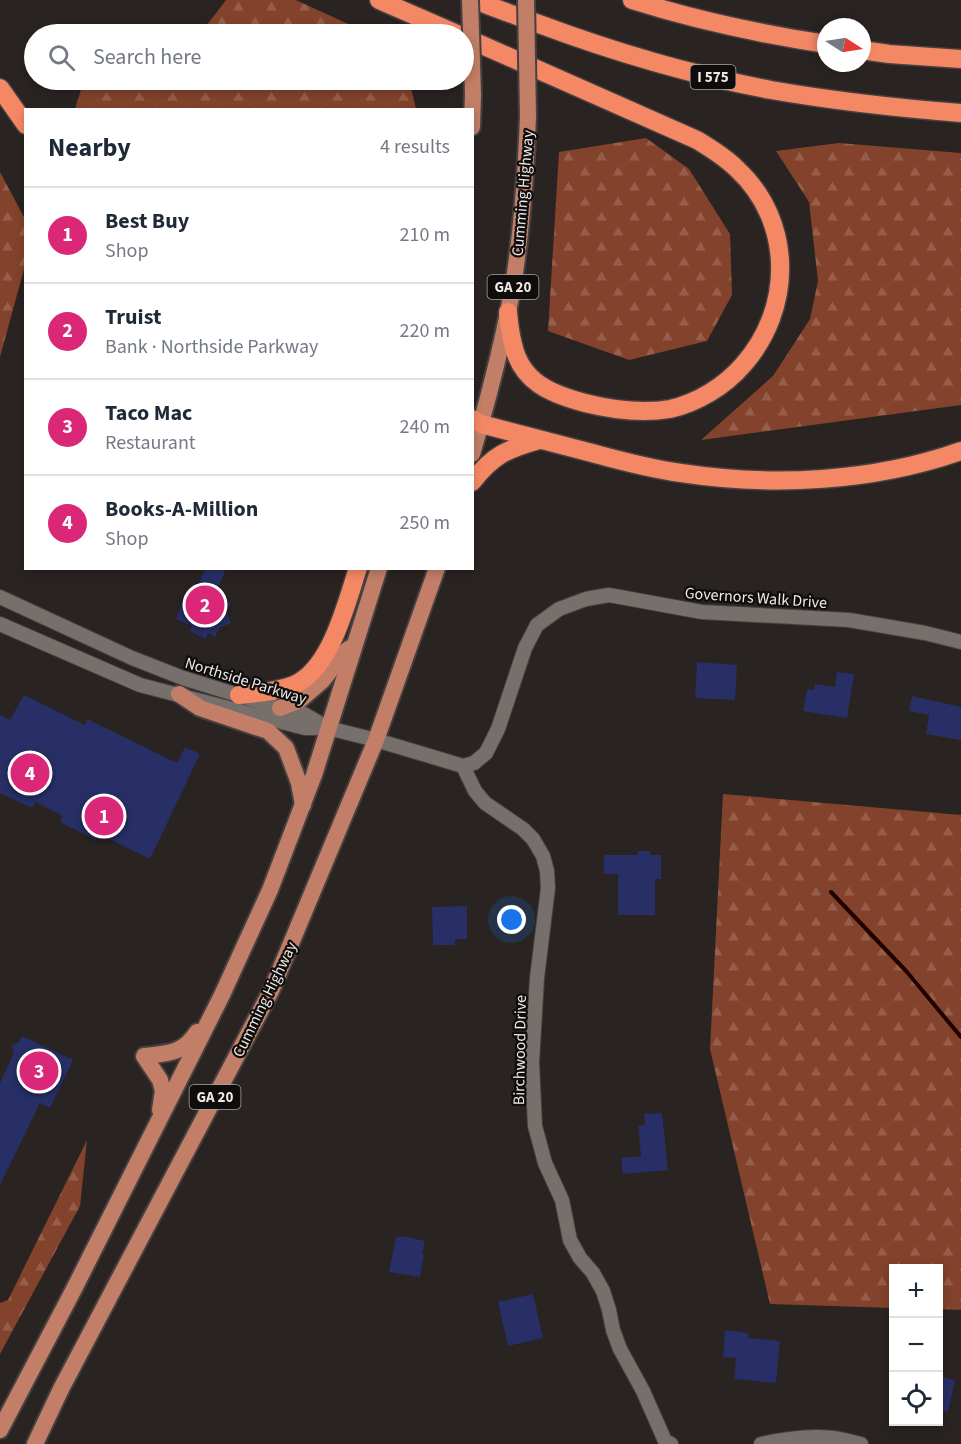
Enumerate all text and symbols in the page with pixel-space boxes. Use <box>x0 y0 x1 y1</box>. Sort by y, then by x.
north arrow <box>817 18 871 72</box>
search box <box>24 24 474 90</box>
icon: search <box>45 41 78 74</box>
text: Search here <box>93 41 201 73</box>
road number: I 575 <box>690 65 736 89</box>
text: Nearby <box>48 129 131 166</box>
street label: Cumming Highway <box>507 129 539 257</box>
text: 4 results <box>380 133 450 161</box>
text: Best Buy <box>105 205 189 237</box>
text: 1 <box>62 221 73 249</box>
text: 210 m <box>400 221 450 249</box>
text: Shop <box>105 237 149 265</box>
road number: GA 20 <box>488 275 538 299</box>
text: Truist <box>105 301 161 333</box>
text: 2 <box>62 317 73 345</box>
text: 220 m <box>400 317 450 345</box>
text: Bank · Northside Parkway <box>105 333 318 361</box>
text: Taco Mac <box>105 397 192 429</box>
text: 3 <box>62 413 73 441</box>
text: 240 m <box>400 413 450 441</box>
text: Restaurant <box>105 429 196 457</box>
text: Books-A-Million <box>105 493 258 525</box>
text: 4 <box>62 509 73 537</box>
text: 250 m <box>400 509 450 537</box>
text: Shop <box>105 525 149 553</box>
pin: 2 <box>186 582 224 628</box>
street label: Governors Walk Drive <box>684 582 828 614</box>
street label: Northside Parkway <box>182 652 310 710</box>
pin: 4 <box>10 750 50 796</box>
pin: 1 <box>84 794 124 838</box>
your location <box>497 905 526 934</box>
street label: Cumming Highway <box>227 937 303 1061</box>
street label: Birchwood Drive <box>508 995 532 1105</box>
pin: 3 <box>20 1048 58 1094</box>
road number: GA 20 <box>190 1085 240 1109</box>
map controls <box>889 1264 943 1426</box>
button: + <box>889 1264 943 1318</box>
button: − <box>889 1318 943 1372</box>
button: locate <box>889 1372 943 1426</box>

